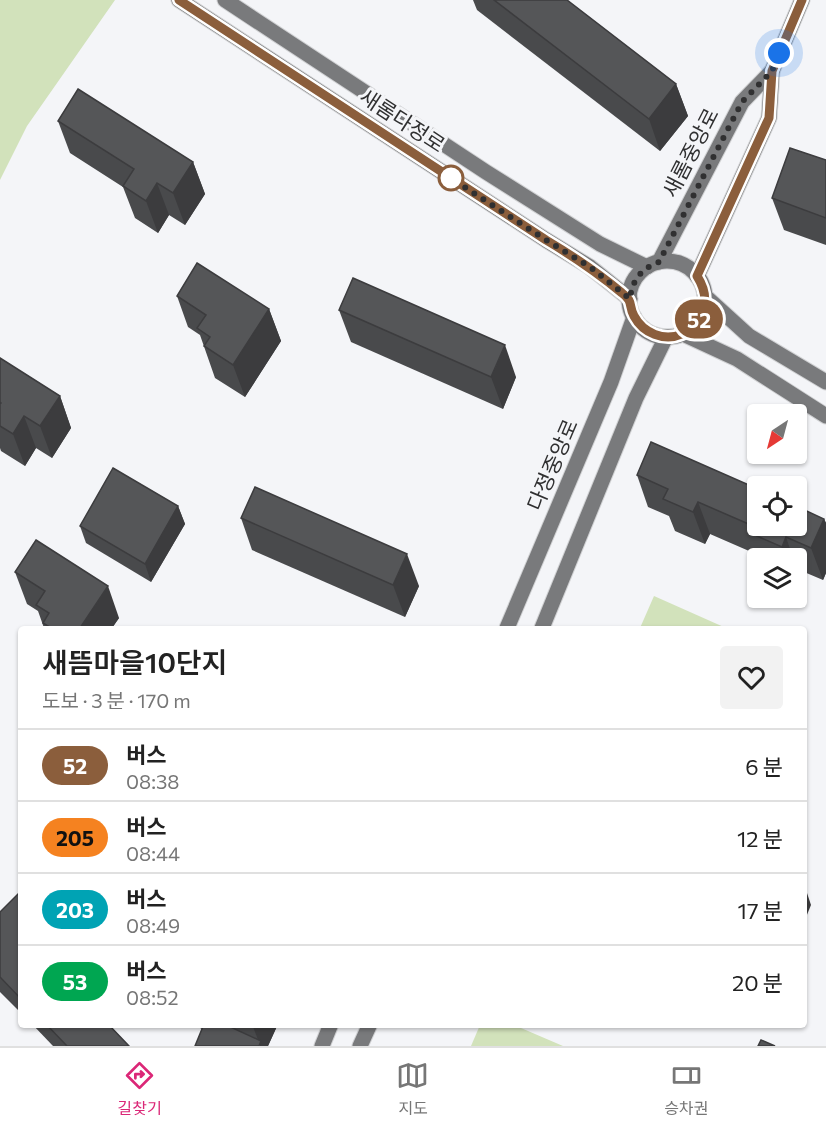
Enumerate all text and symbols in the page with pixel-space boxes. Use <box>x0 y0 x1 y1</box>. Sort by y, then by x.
your location <box>764 38 794 68</box>
street label: 새롬다정로 <box>355 83 450 157</box>
street label: 새롬중앙로 <box>657 104 723 201</box>
unlabelled marker <box>438 165 464 191</box>
line badge: 52 <box>672 300 726 338</box>
text: 52 <box>687 307 711 332</box>
north arrow <box>747 404 807 464</box>
map controls <box>747 404 807 608</box>
street label: 다정중앙로 <box>521 415 582 514</box>
button: locate <box>747 476 807 536</box>
button: layers <box>747 548 807 608</box>
text: 새뜸마을10단지 <box>42 645 228 679</box>
button: heart <box>720 646 783 709</box>
text: 도보 · 3 분 · 170 m <box>42 688 191 712</box>
text: 버스 <box>126 741 166 768</box>
text: 52 <box>63 753 87 778</box>
text: 6 분 <box>745 753 783 780</box>
text: 08:38 <box>126 769 179 793</box>
text: 버스 <box>126 813 166 840</box>
text: 205 <box>56 825 94 850</box>
text: 12 분 <box>737 825 783 852</box>
text: 08:44 <box>126 841 180 865</box>
text: 버스 <box>126 885 166 912</box>
text: 203 <box>56 897 94 922</box>
text: 17 분 <box>738 897 783 924</box>
text: 08:49 <box>126 913 180 937</box>
text: 버스 <box>126 957 166 984</box>
text: 53 <box>63 969 87 994</box>
text: 20 분 <box>732 969 783 996</box>
text: 08:52 <box>126 985 179 1009</box>
tab: 길찾기 <box>117 1059 162 1119</box>
tab: 지도 <box>396 1059 429 1119</box>
tab: 승차권 <box>664 1059 709 1119</box>

